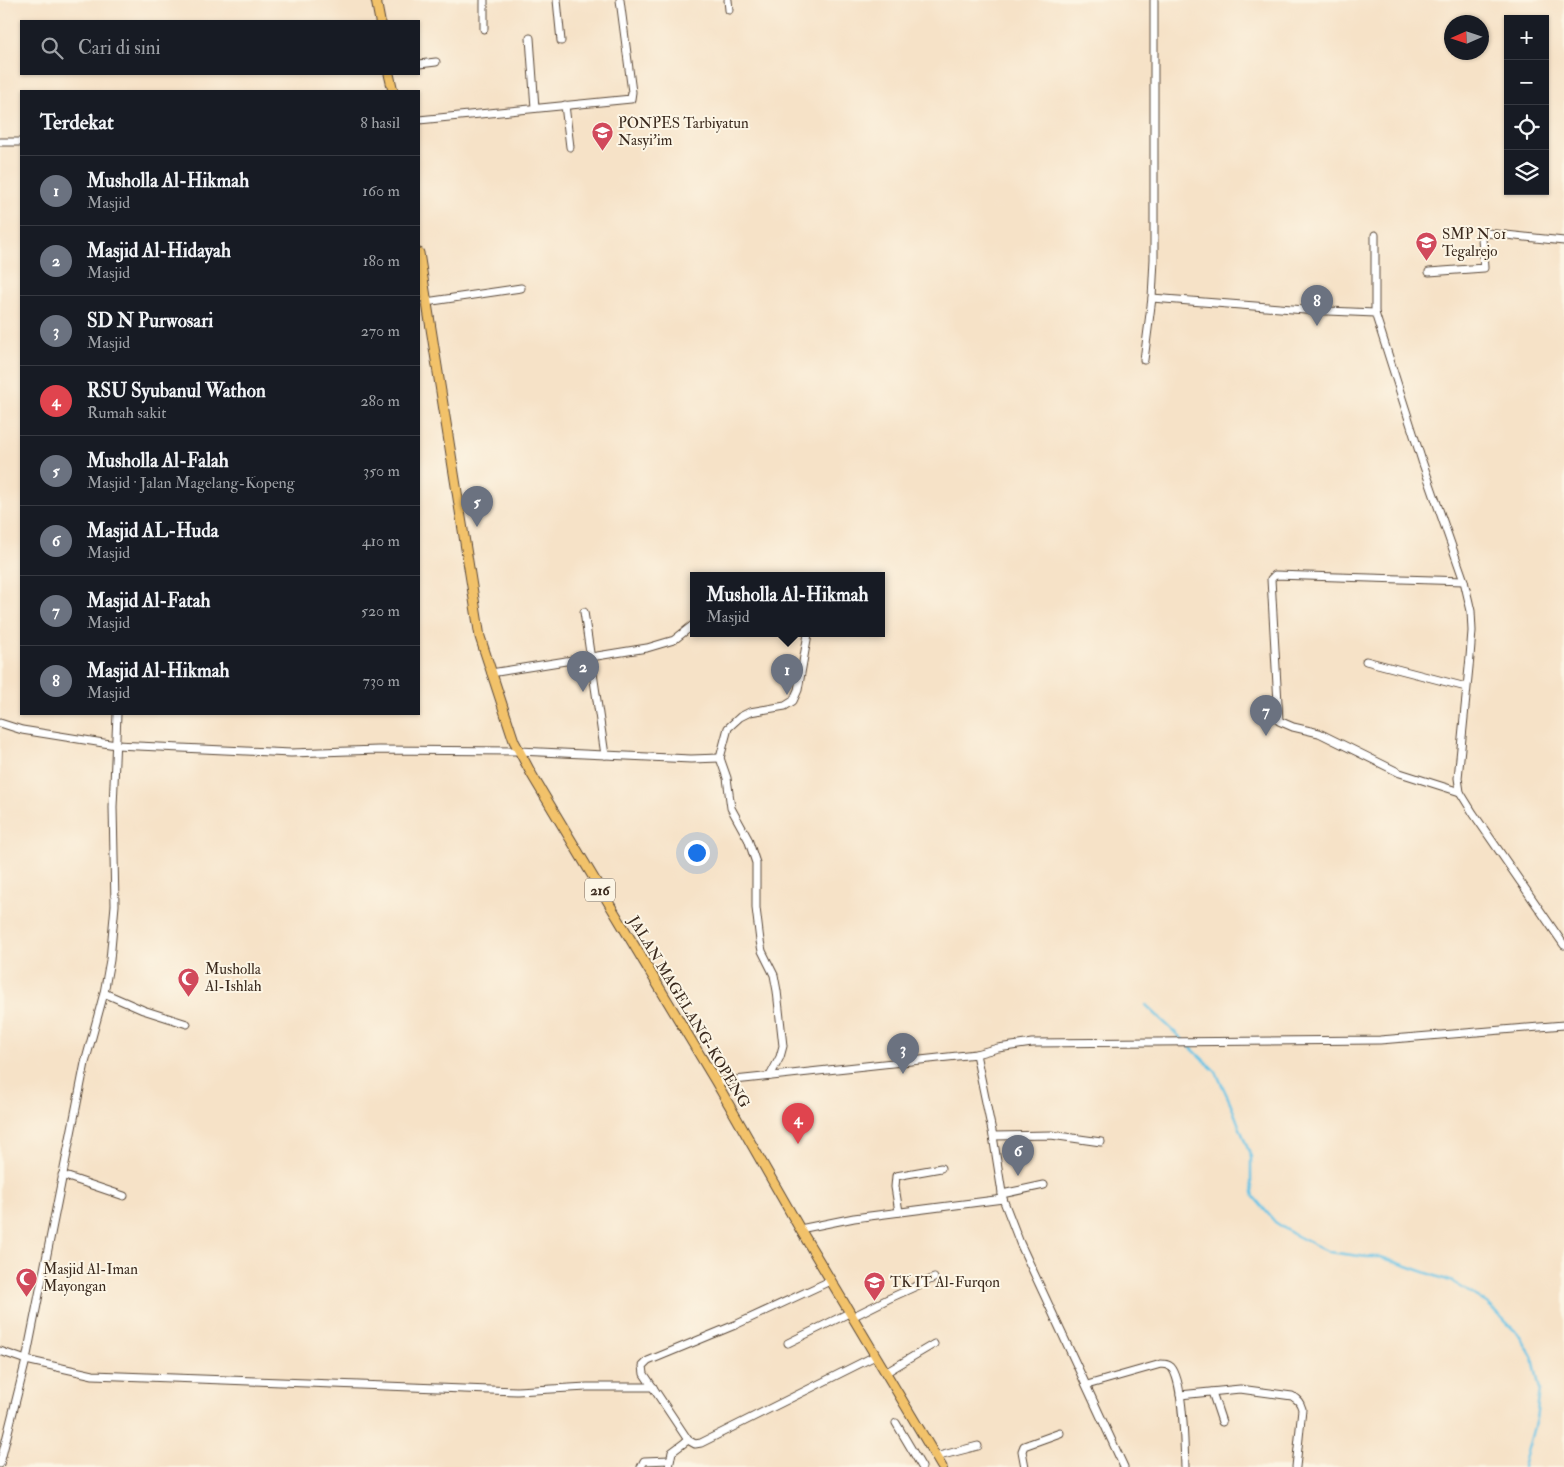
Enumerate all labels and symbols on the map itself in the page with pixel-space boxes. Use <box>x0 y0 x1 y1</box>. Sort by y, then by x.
north arrow <box>1444 15 1489 60</box>
place label: PONPES Tarbiyatun Nasyi'im <box>618 114 749 150</box>
school or university icon: PONPES Tarbiyatun Nasyi'im <box>590 120 614 151</box>
place label: SMP N 01 Tegalrejo <box>1442 225 1506 261</box>
school or university icon: SMP N 01 Tegalrejo <box>1414 231 1438 262</box>
pin: 8 <box>1301 285 1333 326</box>
pin: 5 <box>461 486 493 527</box>
pin: 2 <box>567 651 599 692</box>
pin: 1 <box>771 654 803 695</box>
pin: 7 <box>1250 695 1282 736</box>
your location <box>684 840 710 866</box>
road number: 216 <box>585 878 615 902</box>
street label: JALAN MAGELANG-KOPENG <box>623 912 754 1112</box>
place label: Musholla Al-Ishlah <box>204 960 262 996</box>
mosque icon: Musholla Al-Ishlah <box>177 966 201 997</box>
pin: 3 <box>887 1033 919 1074</box>
pin: 4 <box>782 1103 814 1144</box>
pin: 6 <box>1002 1135 1034 1176</box>
place label: Masjid Al-Iman Mayongan <box>43 1260 138 1296</box>
mosque icon: Masjid Al-Iman Mayongan <box>15 1266 39 1297</box>
school or university icon: TK IT Al-Furqon <box>862 1270 886 1301</box>
place label: TK IT Al-Furqon <box>890 1273 1000 1292</box>

